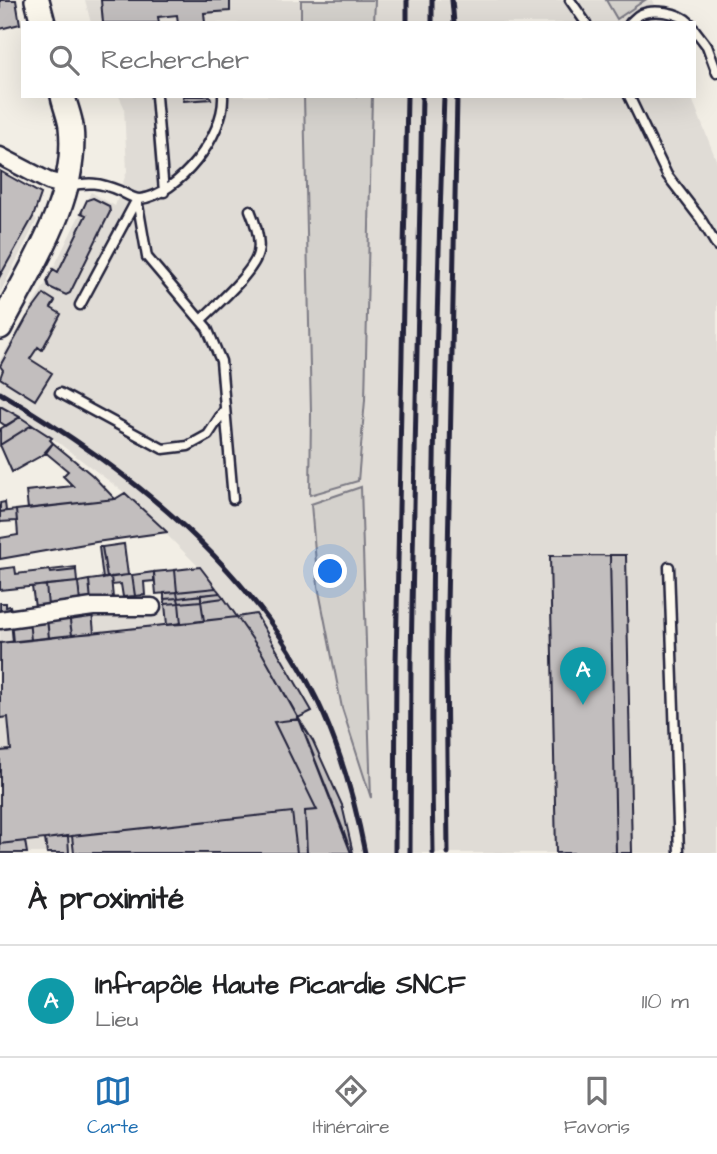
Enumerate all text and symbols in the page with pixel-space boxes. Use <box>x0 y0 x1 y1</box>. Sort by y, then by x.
search box <box>21 21 696 98</box>
icon: search <box>45 41 83 79</box>
text: Rechercher <box>101 42 249 78</box>
your location <box>313 554 347 588</box>
pin: A <box>560 647 606 705</box>
text: À proximité <box>28 878 184 920</box>
text: Infrapôle Haute Picardie SNCF <box>95 967 465 1003</box>
text: A <box>44 985 58 1017</box>
text: 110 m <box>641 985 689 1017</box>
text: Lieu <box>95 1003 139 1035</box>
tab: Carte <box>87 1072 139 1141</box>
tab: Itinéraire <box>313 1072 390 1141</box>
tab: Favoris <box>564 1072 630 1141</box>

